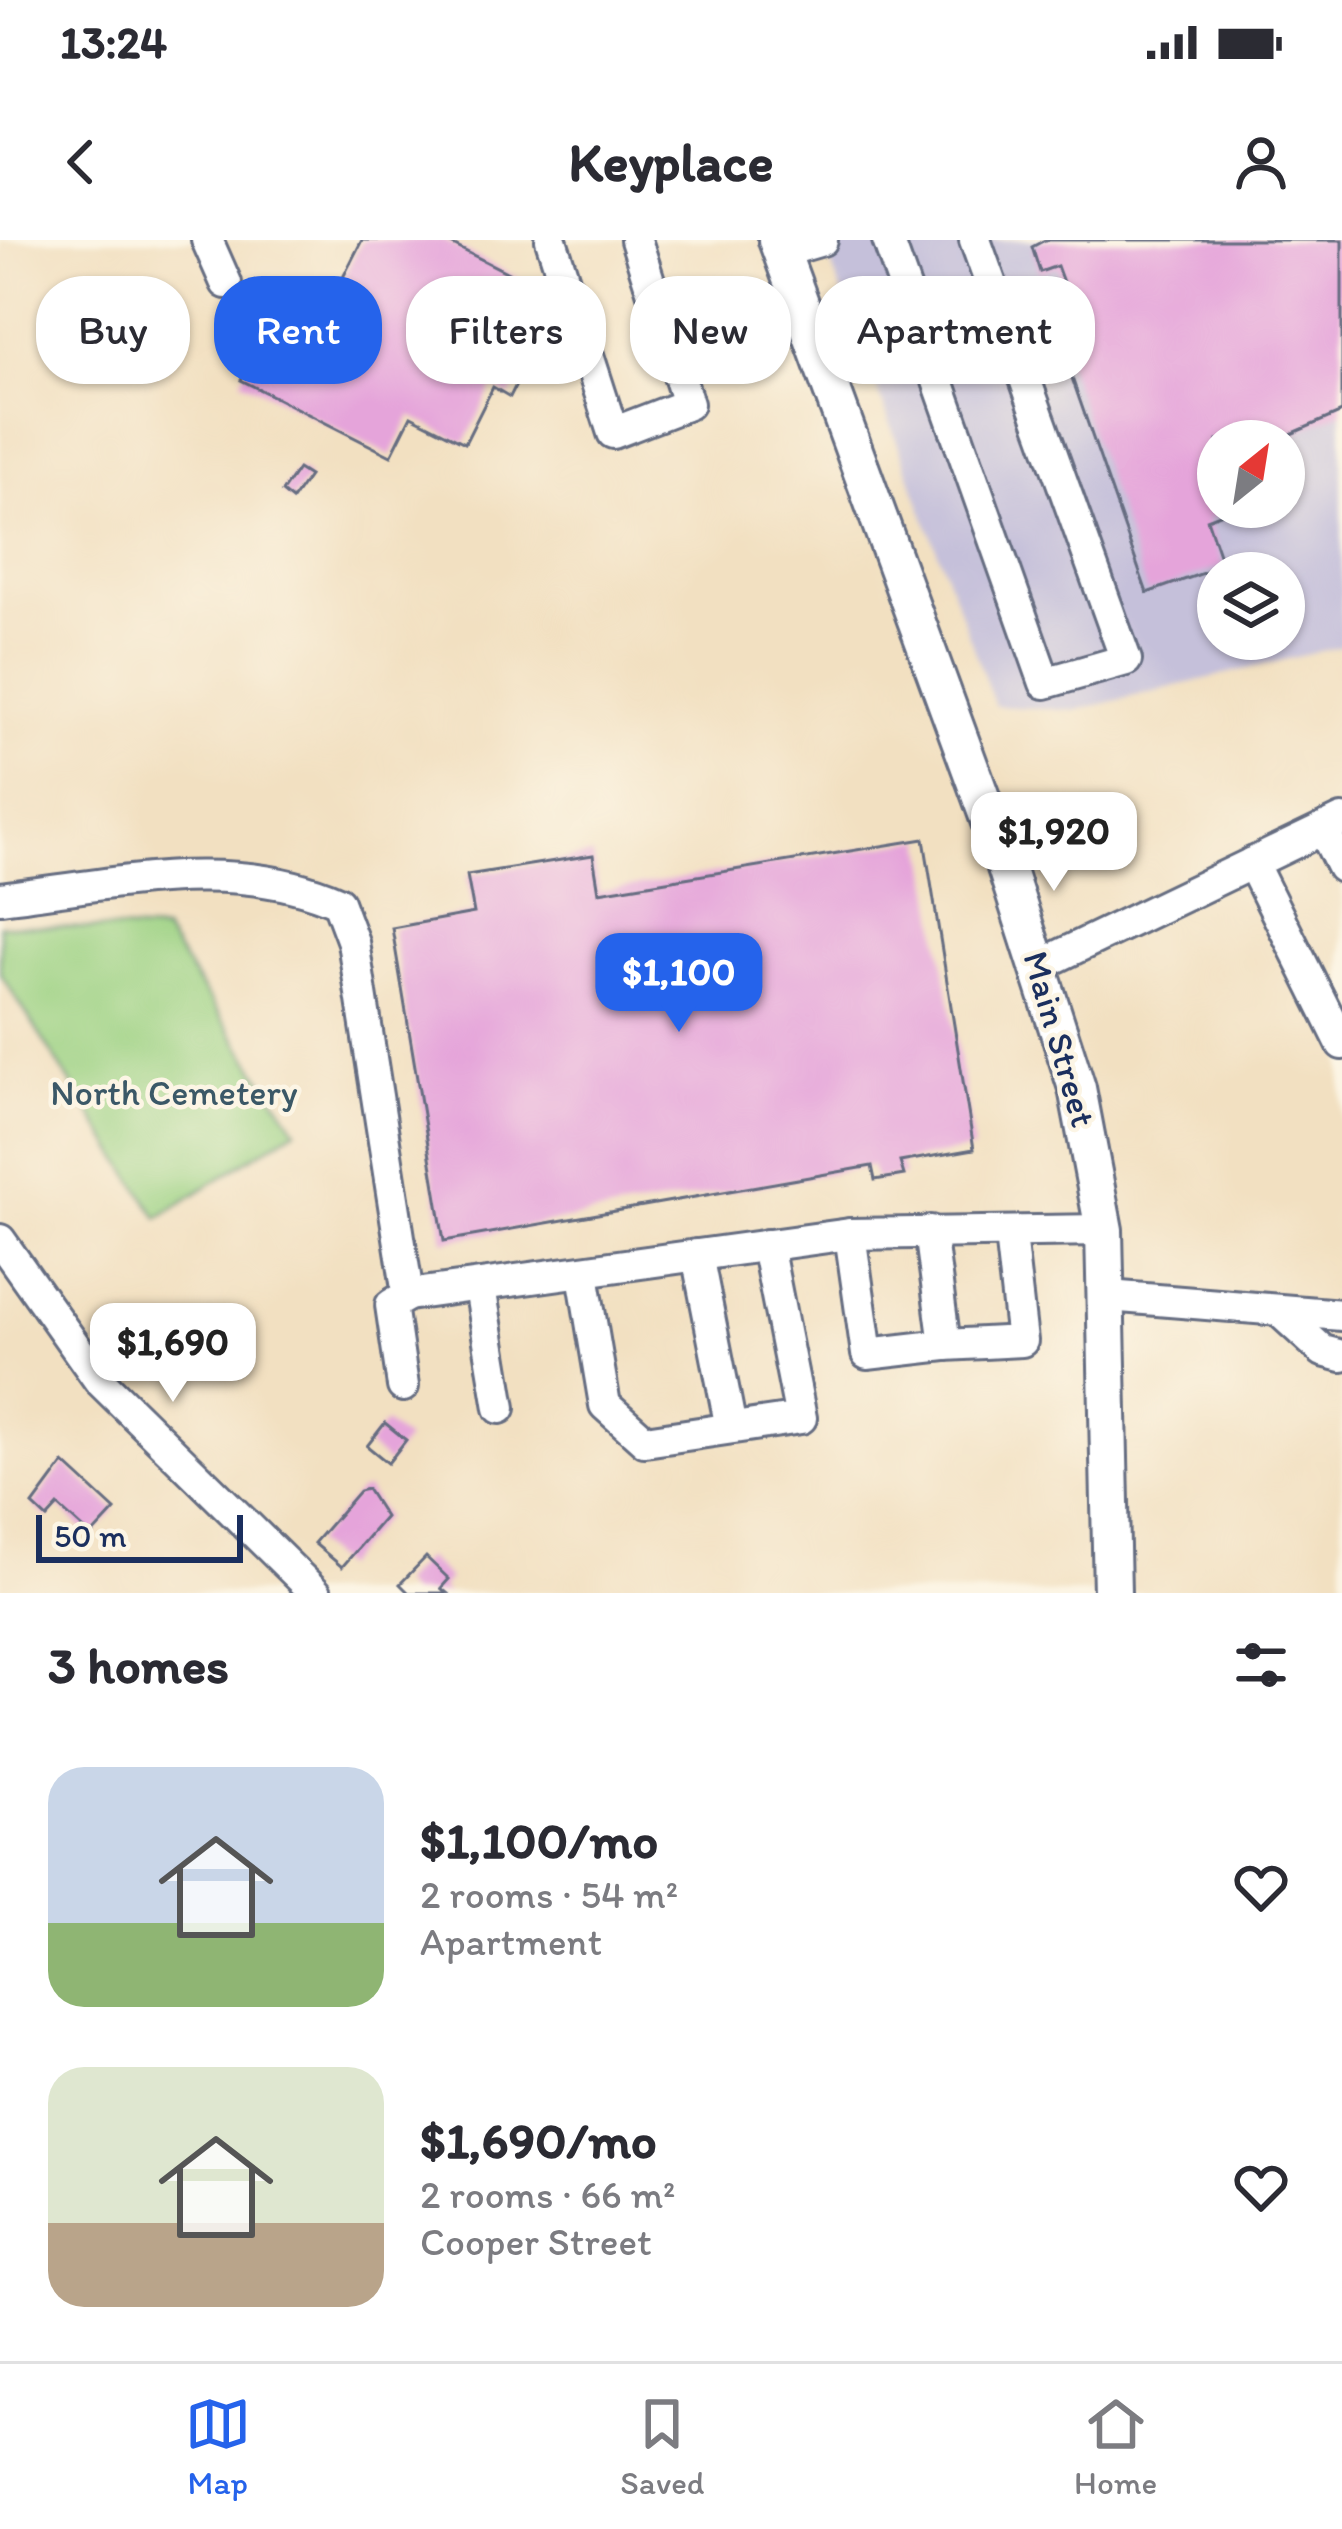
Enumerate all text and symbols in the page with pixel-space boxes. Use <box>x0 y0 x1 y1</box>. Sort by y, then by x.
text: 13:24 <box>60 15 167 69</box>
icon: back <box>48 129 114 195</box>
icon: person <box>1228 129 1294 195</box>
text: Keyplace <box>568 130 774 195</box>
chip: Buy <box>36 276 190 384</box>
chip: Rent <box>214 276 382 384</box>
chip: Filters <box>406 276 606 384</box>
chip: New <box>630 276 791 384</box>
chip: Apartment <box>815 276 1095 384</box>
north arrow <box>1197 420 1305 528</box>
map controls <box>1197 420 1305 660</box>
button: layers <box>1197 552 1305 660</box>
pin: $1,920 <box>956 792 1152 894</box>
text: $1,920 <box>998 807 1110 854</box>
pin: $1,100 <box>581 933 777 1035</box>
street label: Main Street <box>1014 946 1106 1132</box>
text: $1,100 <box>622 948 736 995</box>
park label: North Cemetery <box>50 1071 298 1114</box>
pin: $1,690 <box>75 1303 271 1405</box>
text: $1,690 <box>117 1318 229 1365</box>
scale bar <box>36 1509 243 1562</box>
text: 50 m <box>54 1516 127 1555</box>
icon: filters <box>1228 1632 1294 1698</box>
text: 3 homes <box>48 1635 229 1696</box>
text: $1,100/mo <box>420 1810 658 1871</box>
icon: home <box>144 1815 288 1959</box>
icon: heart <box>1228 1854 1294 1920</box>
text: 2 rooms · 54 m² <box>420 1871 678 1918</box>
text: Apartment <box>420 1918 602 1965</box>
text: $1,690/mo <box>420 2110 657 2171</box>
icon: home <box>144 2115 288 2259</box>
icon: heart <box>1228 2154 1294 2220</box>
text: 2 rooms · 66 m² <box>420 2171 675 2218</box>
text: Cooper Street <box>420 2218 652 2265</box>
tab: Map <box>185 2391 251 2502</box>
tab: Saved <box>620 2391 705 2502</box>
tab: Home <box>1074 2391 1157 2502</box>

